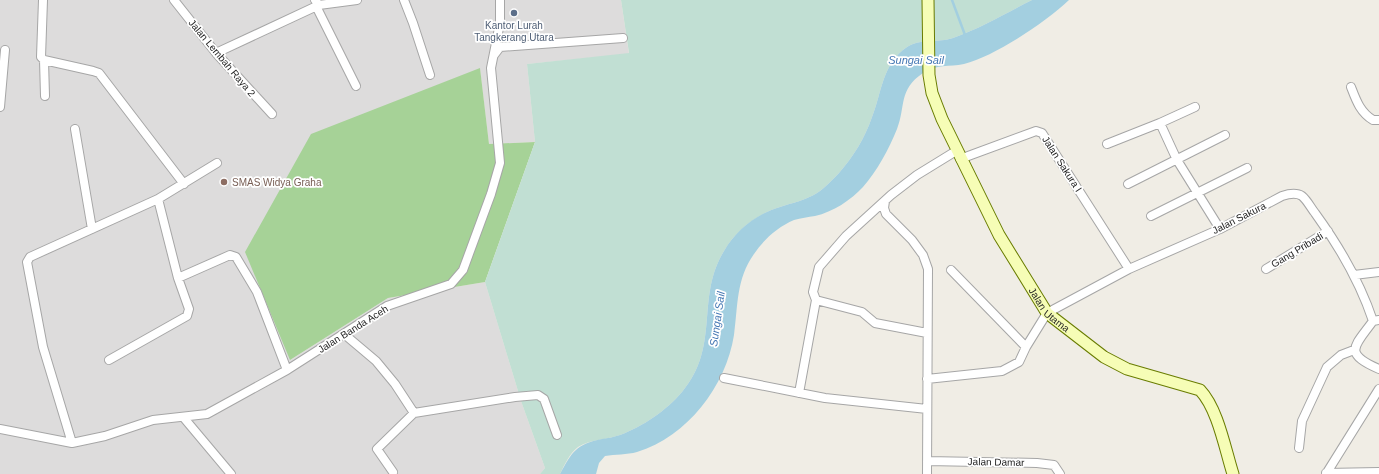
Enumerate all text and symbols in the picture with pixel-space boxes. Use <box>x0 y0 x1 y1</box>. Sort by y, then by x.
marker: Kantor Lurah Tangkerang Utara <box>509 8 519 18</box>
street label: Jalan Lembah Raya 2 <box>187 17 258 99</box>
place label: Kantor Lurah Tangkerang Utara <box>474 20 554 43</box>
water label: Sungai Sail <box>888 54 944 66</box>
street label: Jalan Sakura I <box>1040 134 1084 194</box>
marker: SMAS Widya Graha <box>219 177 229 187</box>
place label: SMAS Widya Graha <box>232 177 322 188</box>
street label: Jalan Sakura <box>1210 200 1268 236</box>
street label: Gang Pribadi <box>1269 230 1325 270</box>
street label: Jalan Utama <box>1027 285 1072 334</box>
water label: Sungai Sail <box>707 290 727 347</box>
street label: Jalan Banda Aceh <box>316 303 390 355</box>
street label: Jalan Damar <box>968 456 1025 468</box>

